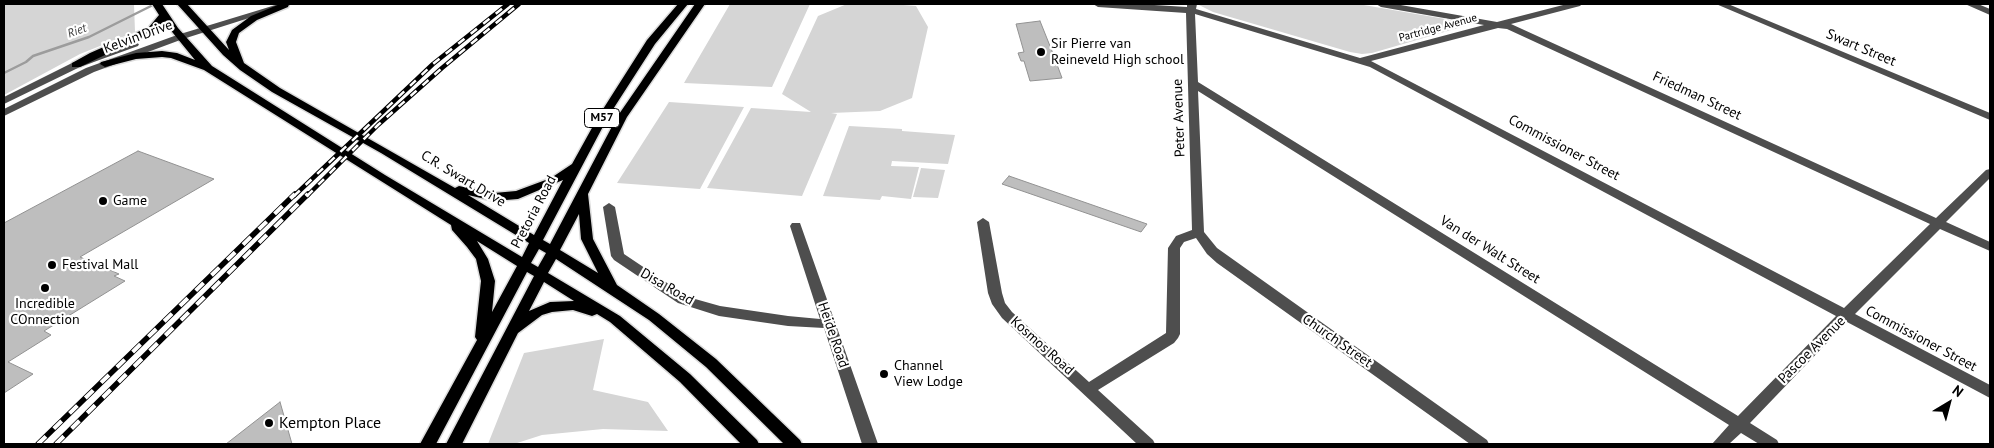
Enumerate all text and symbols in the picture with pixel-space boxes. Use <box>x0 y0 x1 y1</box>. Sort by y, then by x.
street label: Partridge Avenue <box>1397 11 1479 45</box>
street label: Kelvin Drive <box>101 17 175 57</box>
water label: Riet <box>66 21 88 41</box>
street label: Swart Street <box>1824 26 1898 70</box>
place label: Sir Pierre van Reineveld High school <box>1051 36 1184 68</box>
marker: Sir Pierre van Reineveld High school <box>1035 46 1047 58</box>
street label: Friedman Street <box>1650 68 1744 124</box>
street label: Peter Avenue <box>1169 79 1189 157</box>
road number: M57 <box>584 109 620 128</box>
street label: Commissioner Street <box>1506 112 1622 184</box>
street label: C.R. Swart Drive <box>418 147 508 211</box>
street label: Pretoria Road <box>508 173 560 251</box>
place label: Game <box>113 193 147 209</box>
marker: Game <box>97 195 109 207</box>
street label: Van der Walt Street <box>1437 212 1543 288</box>
place label: Festival Mall <box>62 257 138 273</box>
marker: Festival Mall <box>46 259 58 271</box>
street label: Disa Road <box>637 265 697 309</box>
marker: Incredible COnnection <box>39 282 51 294</box>
place label: Incredible COnnection <box>10 296 80 328</box>
street label: Heide Road <box>814 300 852 370</box>
street label: Commissioner Street <box>1863 303 1979 375</box>
street label: Church Street <box>1299 311 1375 371</box>
street label: Kosmos Road <box>1007 313 1077 379</box>
street label: Pascoe Avenue <box>1775 313 1849 387</box>
place label: Channel View Lodge <box>894 358 963 391</box>
marker: Channel View Lodge <box>878 368 890 380</box>
north arrow <box>1924 378 1974 428</box>
text: N <box>1949 381 1967 401</box>
place label: Kempton Place <box>279 413 381 433</box>
marker: Kempton Place <box>263 417 275 429</box>

